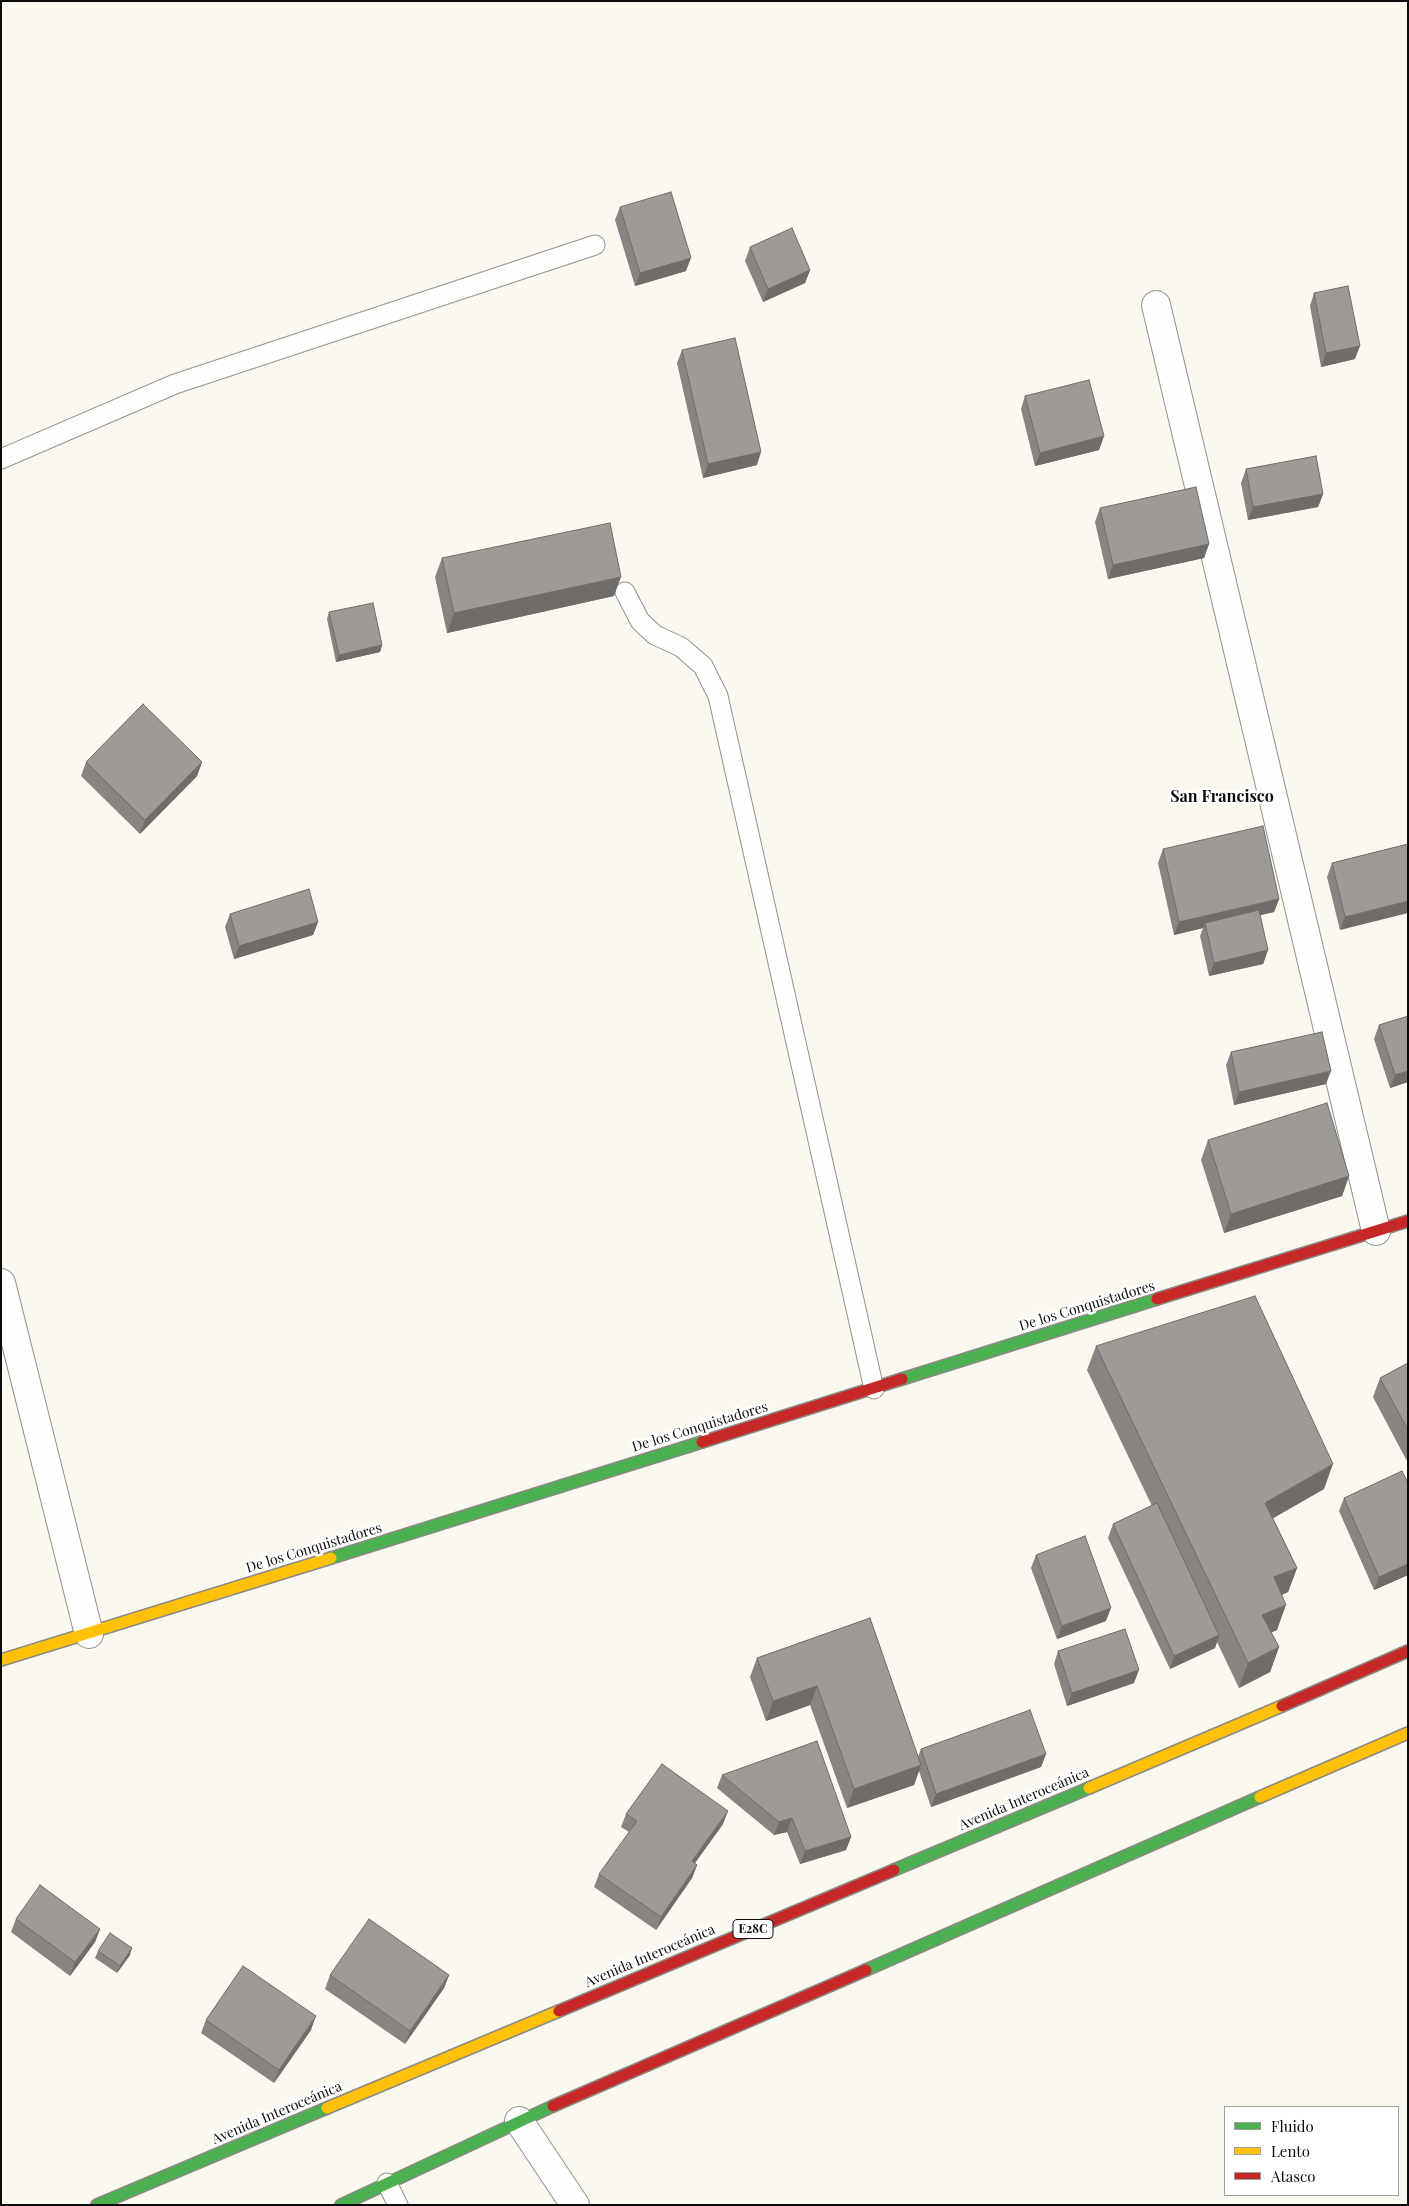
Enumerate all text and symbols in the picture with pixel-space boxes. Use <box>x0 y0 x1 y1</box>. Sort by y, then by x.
district label: San Francisco <box>1170 787 1274 807</box>
street label: De los Conquistadores <box>1017 1277 1157 1335</box>
street label: De los Conquistadores <box>630 1398 770 1456</box>
street label: De los Conquistadores <box>244 1519 384 1577</box>
street label: Avenida Interoceánica <box>956 1764 1092 1834</box>
road number: E28C <box>733 1920 773 1938</box>
street label: Avenida Interoceánica <box>582 1921 718 1991</box>
street label: Avenida Interoceánica <box>209 2078 345 2148</box>
legend <box>1224 2106 1399 2196</box>
text: Fluido <box>1271 2116 1314 2136</box>
text: Lento <box>1271 2141 1310 2161</box>
text: Atasco <box>1271 2166 1315 2186</box>

